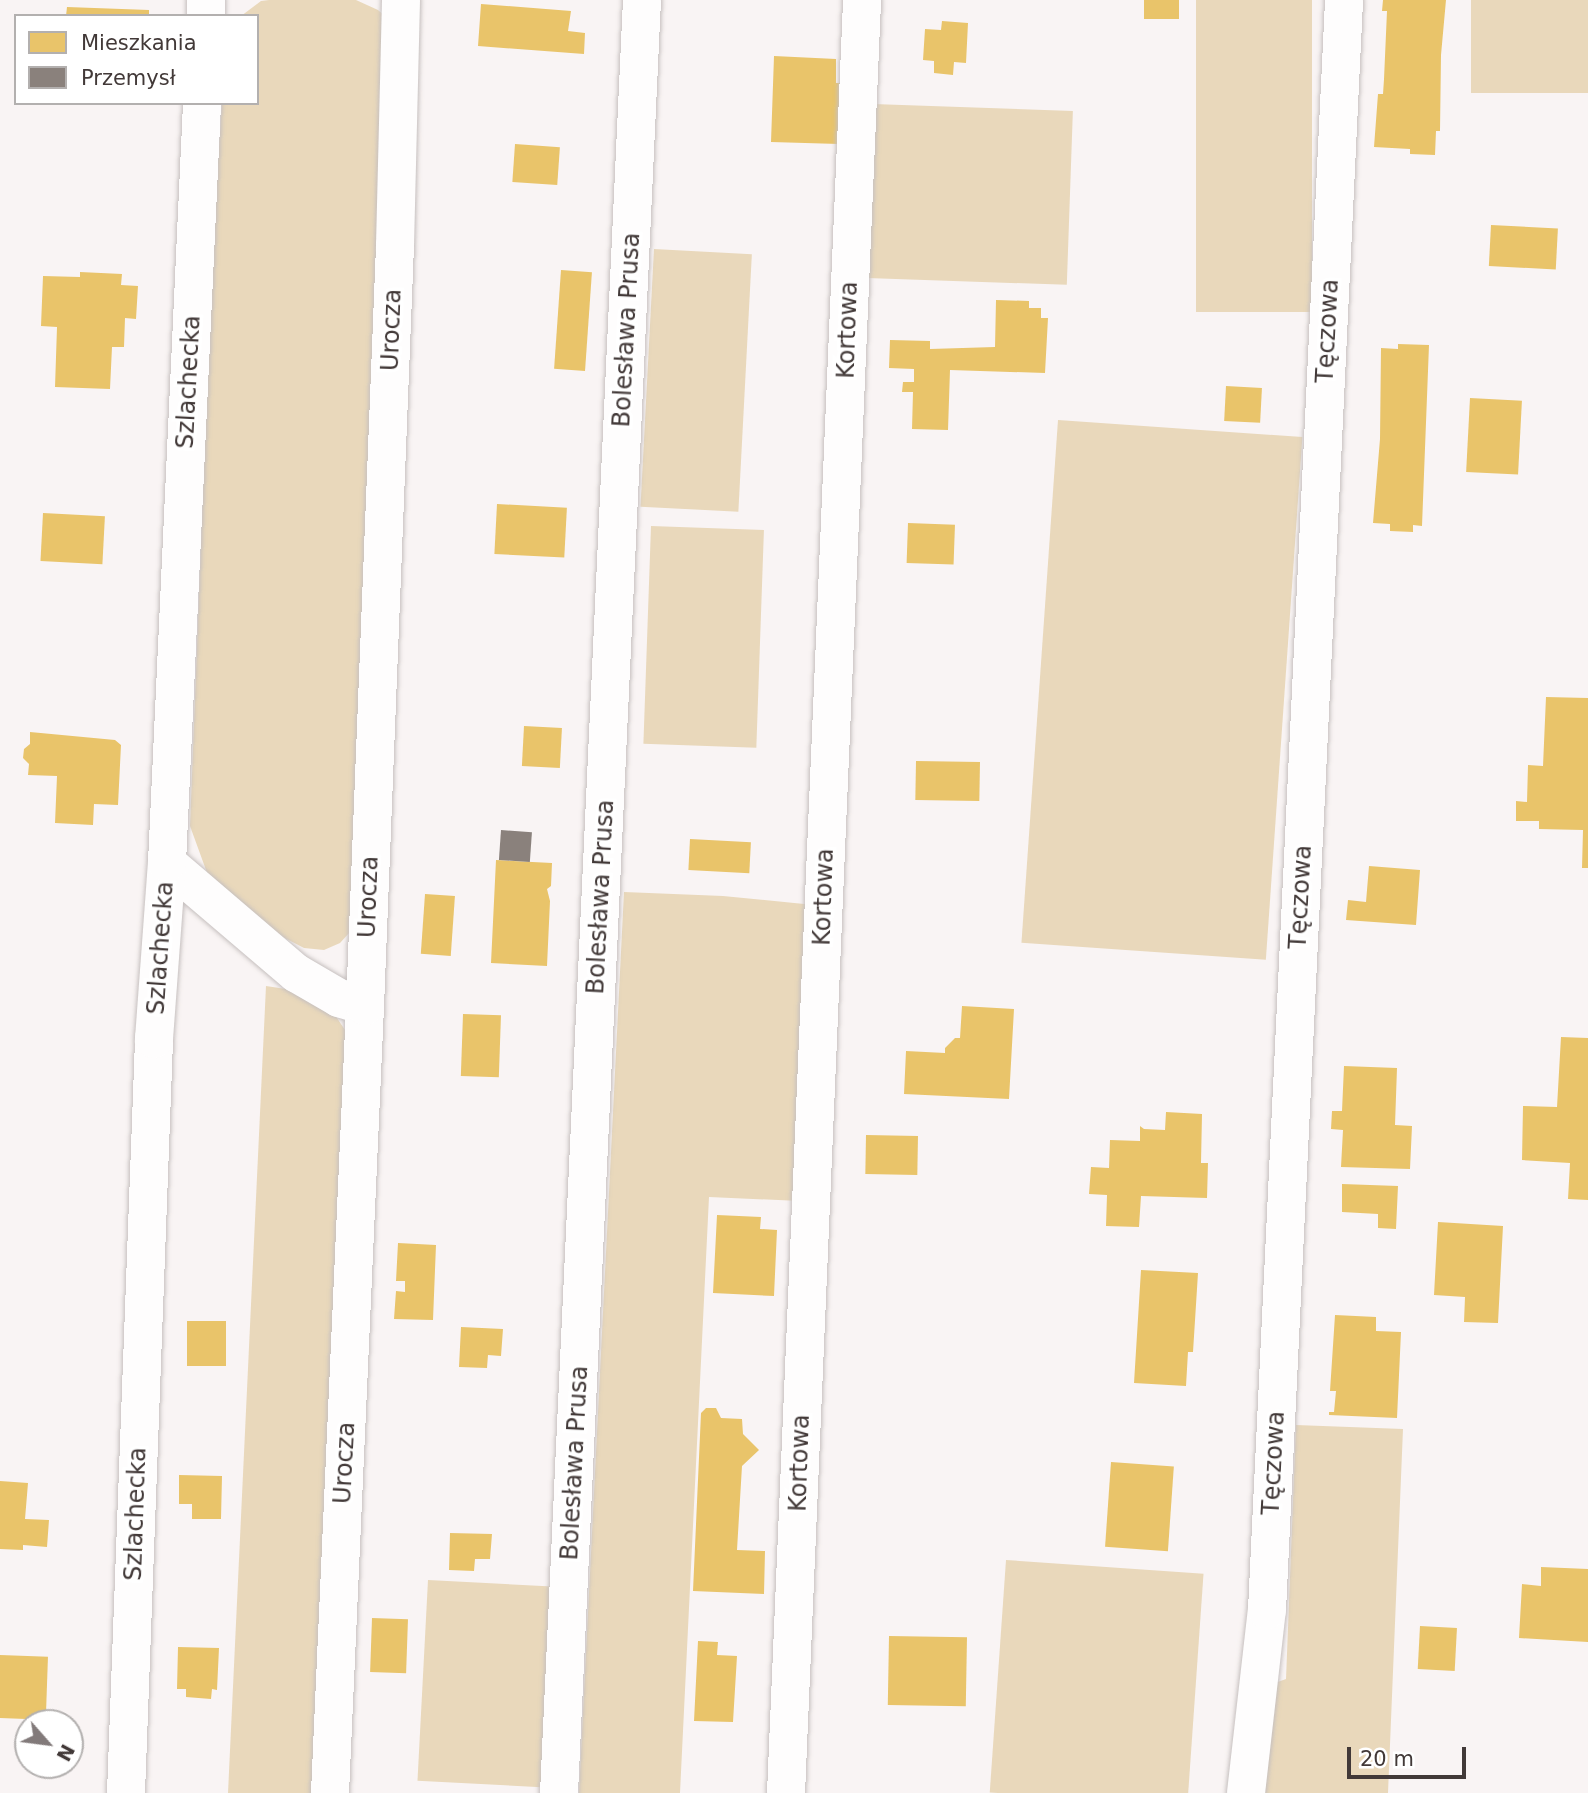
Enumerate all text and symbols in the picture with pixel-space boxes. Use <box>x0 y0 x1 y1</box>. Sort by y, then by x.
legend <box>14 14 259 105</box>
text: Mieszkania <box>81 31 197 55</box>
text: Przemysł <box>81 66 176 90</box>
street label: Bolesława Prusa <box>608 232 646 428</box>
street label: Tęczowa <box>1311 278 1345 384</box>
street label: Kortowa <box>832 281 864 379</box>
street label: Urocza <box>376 288 408 372</box>
street label: Szlachecka <box>171 314 207 450</box>
street label: Bolesława Prusa <box>582 799 620 995</box>
street label: Tęczowa <box>1284 844 1318 950</box>
street label: Kortowa <box>808 848 840 946</box>
street label: Urocza <box>353 855 385 939</box>
street label: Szlachecka <box>142 880 180 1016</box>
street label: Bolesława Prusa <box>556 1365 594 1561</box>
street label: Tęczowa <box>1257 1410 1291 1516</box>
street label: Kortowa <box>784 1414 816 1512</box>
street label: Urocza <box>328 1421 362 1505</box>
street label: Szlachecka <box>119 1447 153 1581</box>
north arrow <box>14 1709 84 1779</box>
scale bar <box>1350 1734 1469 1778</box>
text: N <box>52 1741 79 1765</box>
text: 20 m <box>1360 1747 1414 1771</box>

